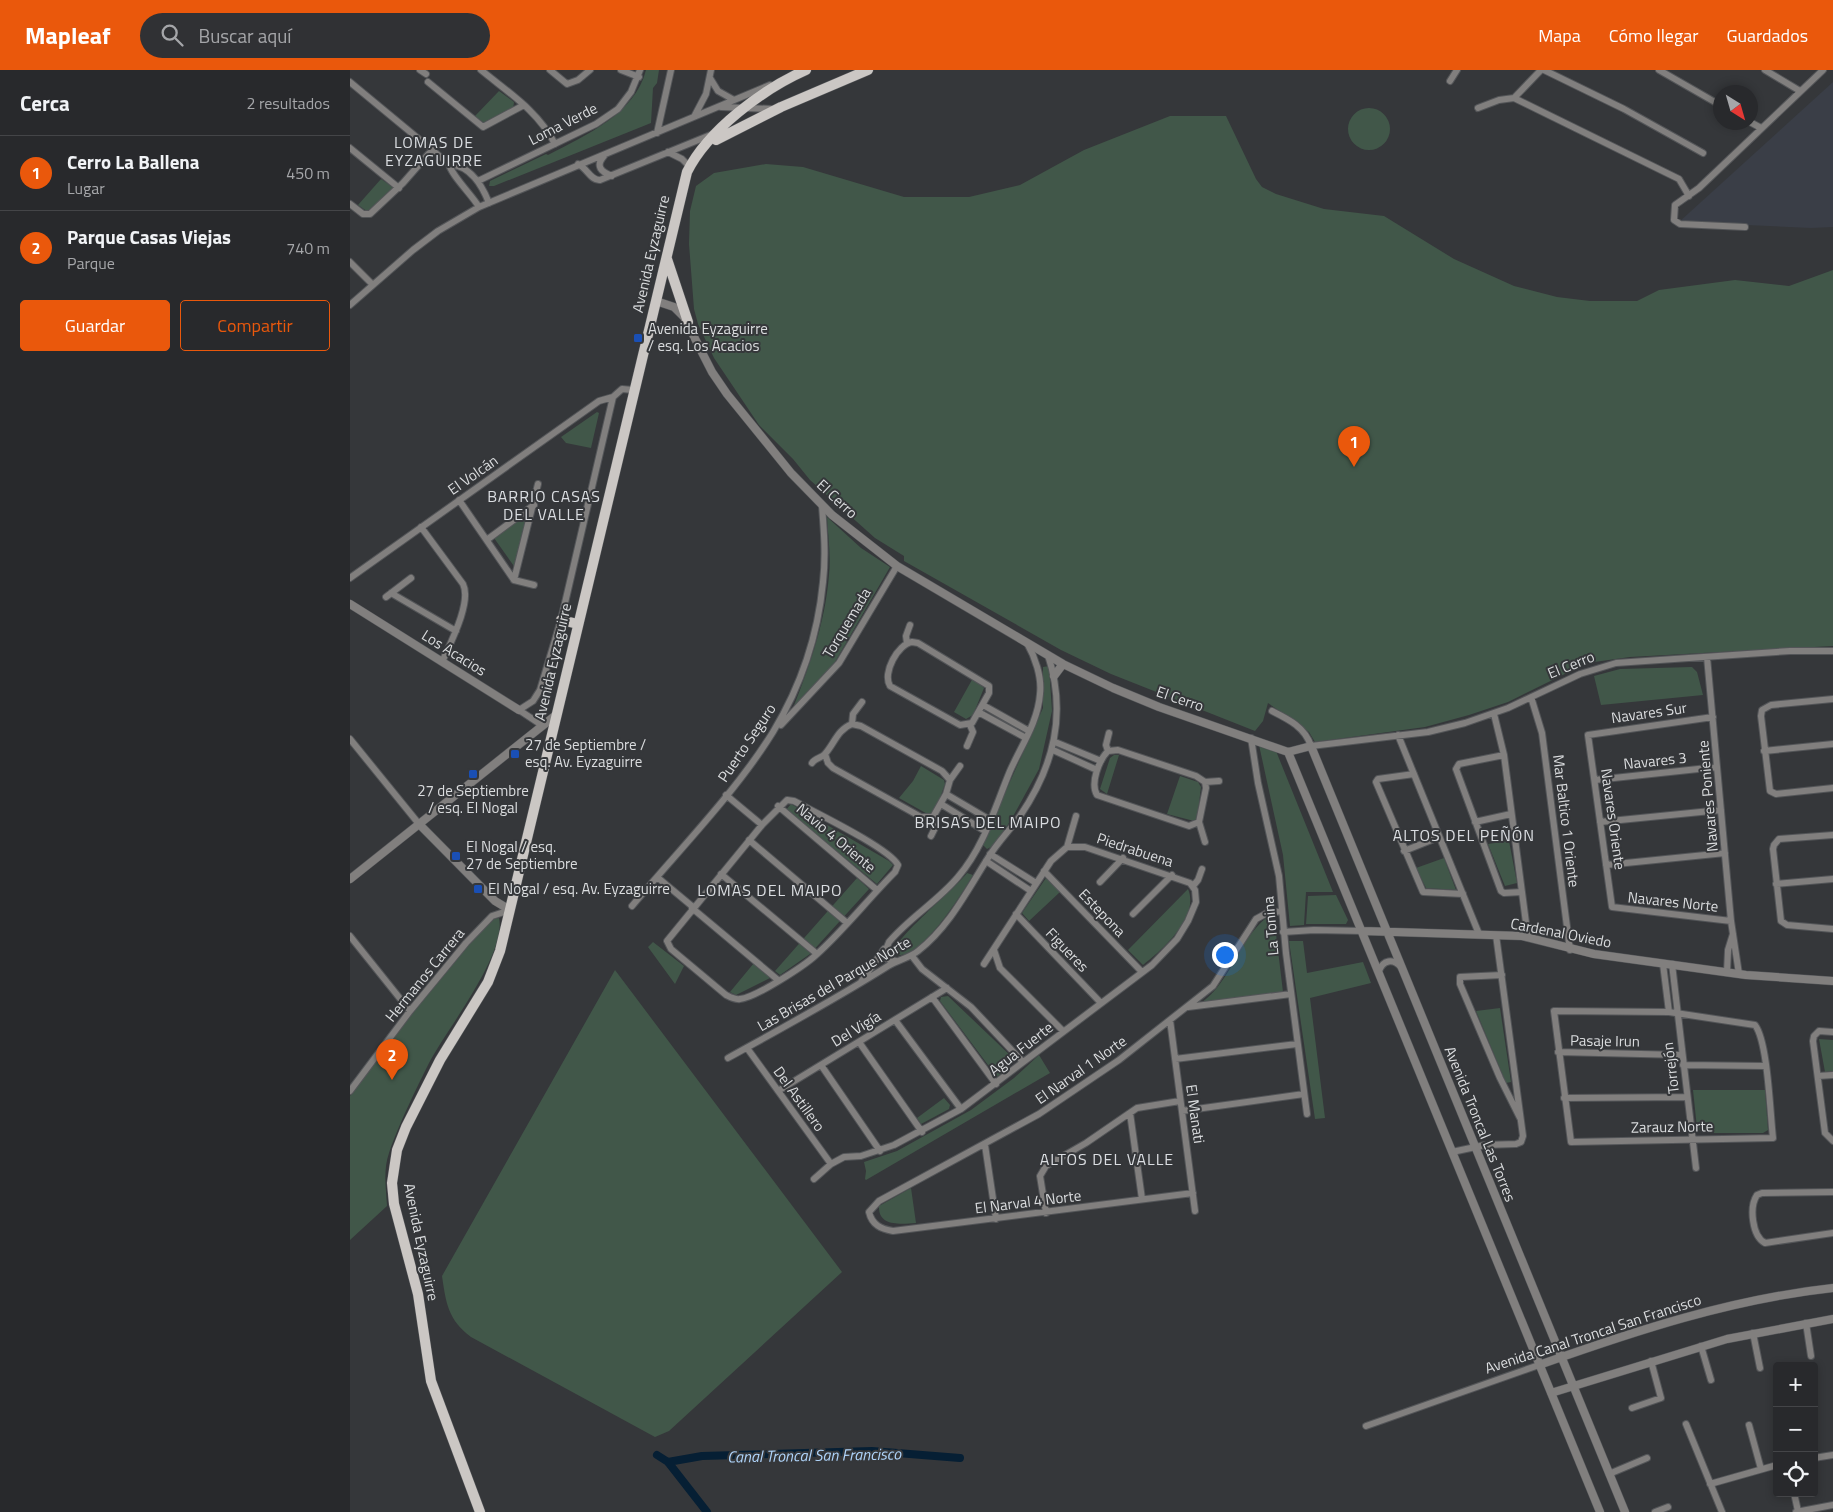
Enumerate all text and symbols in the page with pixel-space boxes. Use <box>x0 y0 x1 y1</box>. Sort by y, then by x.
search box <box>140 13 490 58</box>
text: Mapleaf <box>25 17 110 53</box>
icon: search <box>158 21 186 49</box>
text: Buscar aquí <box>198 21 291 50</box>
text: Mapa <box>1538 22 1581 49</box>
text: Cómo llegar <box>1609 22 1698 49</box>
text: Guardados <box>1726 22 1808 49</box>
north arrow <box>1713 85 1758 130</box>
text: Cerca <box>20 87 70 119</box>
text: 2 resultados <box>246 91 330 115</box>
street label: Loma Verde <box>524 96 601 151</box>
district label: LOMAS DE EYZAGUIRRE <box>385 130 483 172</box>
text: Cerro La Ballena <box>67 147 200 176</box>
text: 1 <box>32 161 40 185</box>
text: 450 m <box>286 161 330 185</box>
text: Lugar <box>67 176 105 200</box>
street label: Avenida Eyzaguirre <box>626 193 675 315</box>
text: Parque Casas Viejas <box>67 222 231 251</box>
text: 2 <box>32 236 40 260</box>
text: 740 m <box>286 236 330 260</box>
text: Parque <box>67 251 115 275</box>
button: Guardar <box>20 300 170 351</box>
button: Compartir <box>180 300 330 351</box>
place label: Avenida Eyzaguirre / esq. Los Acacios <box>648 317 768 357</box>
marker: Avenida Eyzaguirre / esq. Los Acacios <box>632 332 644 344</box>
pin: 1 <box>1338 426 1370 467</box>
street label: El Volcán <box>443 449 503 500</box>
street label: El Cerro <box>812 474 863 524</box>
district label: BARRIO CASAS DEL VALLE <box>487 484 601 526</box>
street label: Torquemada <box>817 583 877 662</box>
street label: Avenida Eyzaguirre <box>528 601 577 723</box>
street label: Los Acacios <box>417 623 491 682</box>
street label: El Cerro <box>1544 645 1598 684</box>
street label: El Cerro <box>1153 680 1207 717</box>
street label: Navares Sur <box>1610 696 1688 729</box>
street label: Puerto Seguro <box>712 699 781 787</box>
place label: 27 de Septiembre / esq. Av. Eyzaguirre <box>525 733 646 773</box>
street label: Navares Poniente <box>1691 739 1724 853</box>
street label: Navares 3 <box>1622 746 1688 775</box>
marker: 27 de Septiembre / esq. Av. Eyzaguirre <box>509 748 521 760</box>
street label: Mar Baltico 1 Oriente <box>1547 753 1586 889</box>
street label: Navares Oriente <box>1595 767 1632 871</box>
marker: 27 de Septiembre / esq. El Nogal <box>467 768 479 780</box>
place label: 27 de Septiembre / esq. El Nogal <box>417 779 529 819</box>
street label: Navio 4 Oriente <box>791 797 881 878</box>
district label: BRISAS DEL MAIPO <box>914 810 1062 834</box>
district label: ALTOS DEL PEÑÓN <box>1393 823 1535 847</box>
street label: Piedrabuena <box>1094 826 1177 873</box>
place label: El Nogal / esq. 27 de Septiembre <box>466 835 578 875</box>
marker: El Nogal / esq. 27 de Septiembre <box>450 850 462 862</box>
place label: El Nogal / esq. Av. Eyzaguirre <box>488 877 670 900</box>
district label: LOMAS DEL MAIPO <box>697 878 843 902</box>
marker: El Nogal / esq. Av. Eyzaguirre <box>472 883 484 895</box>
street label: Estepona <box>1073 883 1132 942</box>
street label: Navares Norte <box>1627 885 1720 918</box>
street label: La Tonina <box>1256 895 1285 957</box>
street label: Cardenal Oviedo <box>1509 911 1614 954</box>
street label: Hermanos Carrera <box>379 922 470 1027</box>
street label: Figueres <box>1040 922 1094 977</box>
street label: Las Brisas del Parque Norte <box>753 930 915 1037</box>
your location <box>1212 942 1238 968</box>
street label: Del Vigía <box>826 1004 885 1052</box>
street label: Agua Fuerte <box>983 1016 1058 1081</box>
street label: Pasaje Irun <box>1570 1028 1640 1053</box>
street label: El Narval 1 Norte <box>1030 1029 1131 1110</box>
pin: 2 <box>376 1039 408 1080</box>
street label: Torrejón <box>1656 1041 1685 1095</box>
street label: Avenida Troncal Las Torres <box>1439 1043 1522 1205</box>
street label: Del Astillero <box>768 1061 831 1136</box>
street label: El Manati <box>1180 1083 1211 1145</box>
street label: Zarauz Norte <box>1631 1114 1713 1139</box>
district label: ALTOS DEL VALLE <box>1040 1147 1174 1171</box>
street label: Avenida Eyzaguirre <box>398 1181 445 1303</box>
street label: El Narval 4 Norte <box>973 1184 1082 1219</box>
street label: Avenida Canal Troncal San Francisco <box>1482 1288 1704 1379</box>
map controls <box>1773 1362 1818 1497</box>
button: + <box>1773 1362 1818 1407</box>
button: − <box>1773 1407 1818 1452</box>
water label: Canal Troncal San Francisco <box>727 1441 902 1469</box>
button: locate <box>1773 1452 1818 1497</box>

